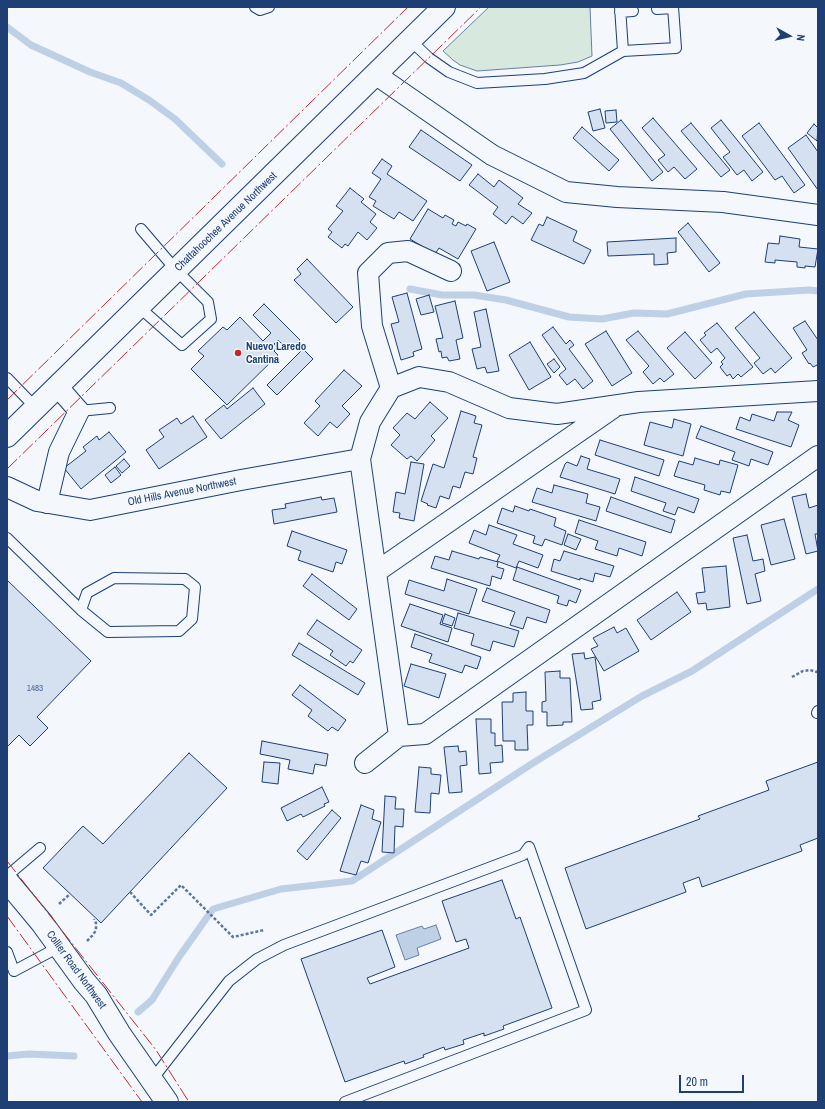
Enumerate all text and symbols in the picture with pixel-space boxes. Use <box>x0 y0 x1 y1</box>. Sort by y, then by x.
north arrow <box>769 16 809 56</box>
text: N <box>793 33 808 42</box>
street label: Chattahoochee Avenue Northwest <box>172 170 280 274</box>
place label: Nuevo Laredo Cantina <box>246 340 306 366</box>
marker: Nuevo Laredo Cantina <box>233 348 243 358</box>
street label: Old Hills Avenue Northwest <box>127 475 237 509</box>
house number: 1483 <box>27 684 43 694</box>
street label: Collier Road Northwest <box>43 928 109 1012</box>
scale bar <box>681 1067 746 1093</box>
text: 20 m <box>686 1074 708 1090</box>

